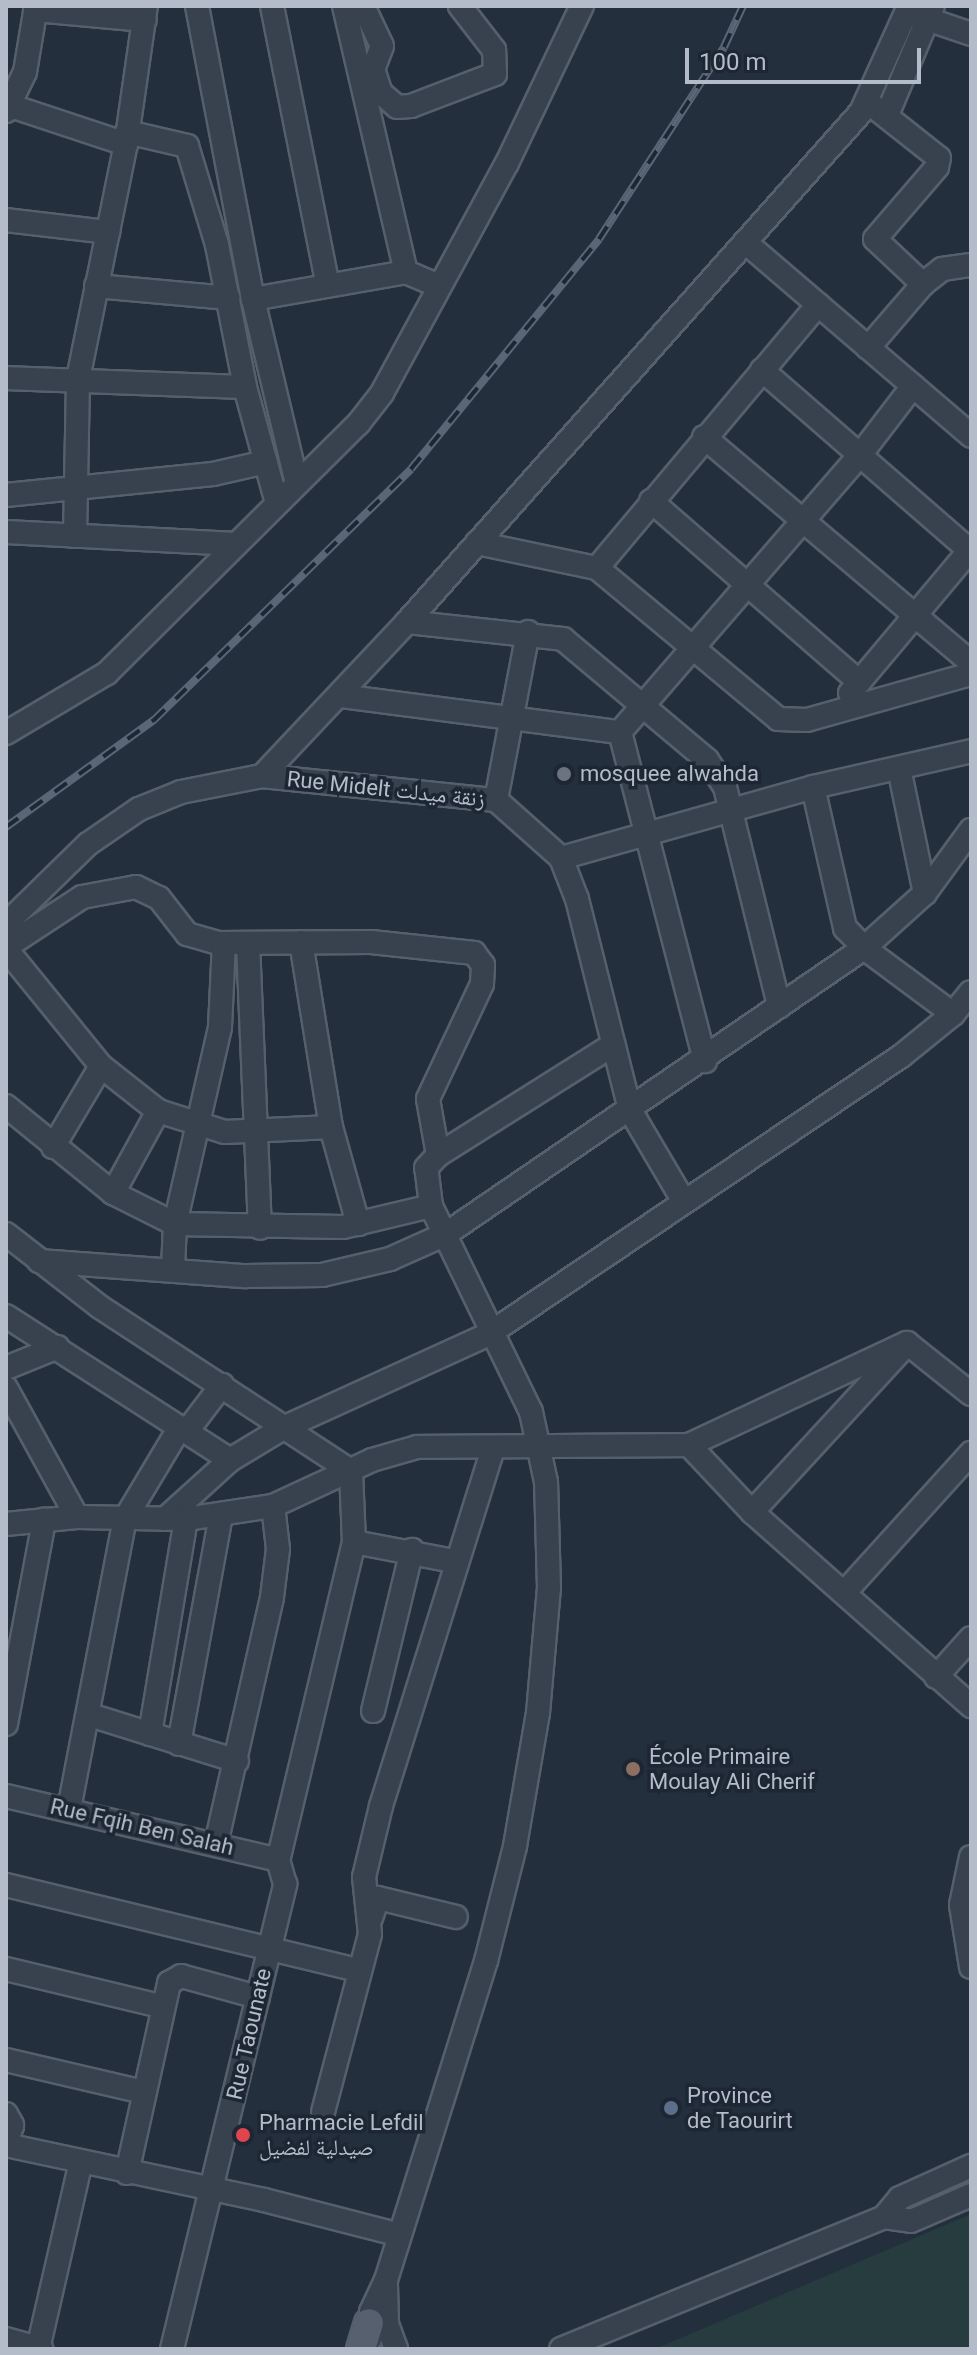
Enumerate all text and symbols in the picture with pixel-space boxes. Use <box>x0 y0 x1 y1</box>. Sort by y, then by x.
scale bar <box>689 32 925 82</box>
text: 100 m <box>699 48 766 76</box>
place label: mosquee alwahda <box>580 761 759 787</box>
street label: Rue Midelt زنقة ميدلت <box>286 765 486 813</box>
marker: mosquee alwahda <box>555 765 573 783</box>
place label: École Primaire Moulay Ali Cherif <box>649 1743 815 1794</box>
marker: École Primaire Moulay Ali Cherif <box>624 1760 642 1778</box>
street label: Rue Fqih Ben Salah <box>48 1793 236 1861</box>
street label: Rue Taounate <box>221 1966 277 2102</box>
place label: Province de Taourirt <box>687 2082 793 2134</box>
marker: Province de Taourirt <box>662 2099 680 2117</box>
place label: Pharmacie Lefdil صيدلية لفضيل <box>259 2109 424 2160</box>
marker: Pharmacie Lefdil صيدلية لفضيل <box>234 2126 252 2144</box>

